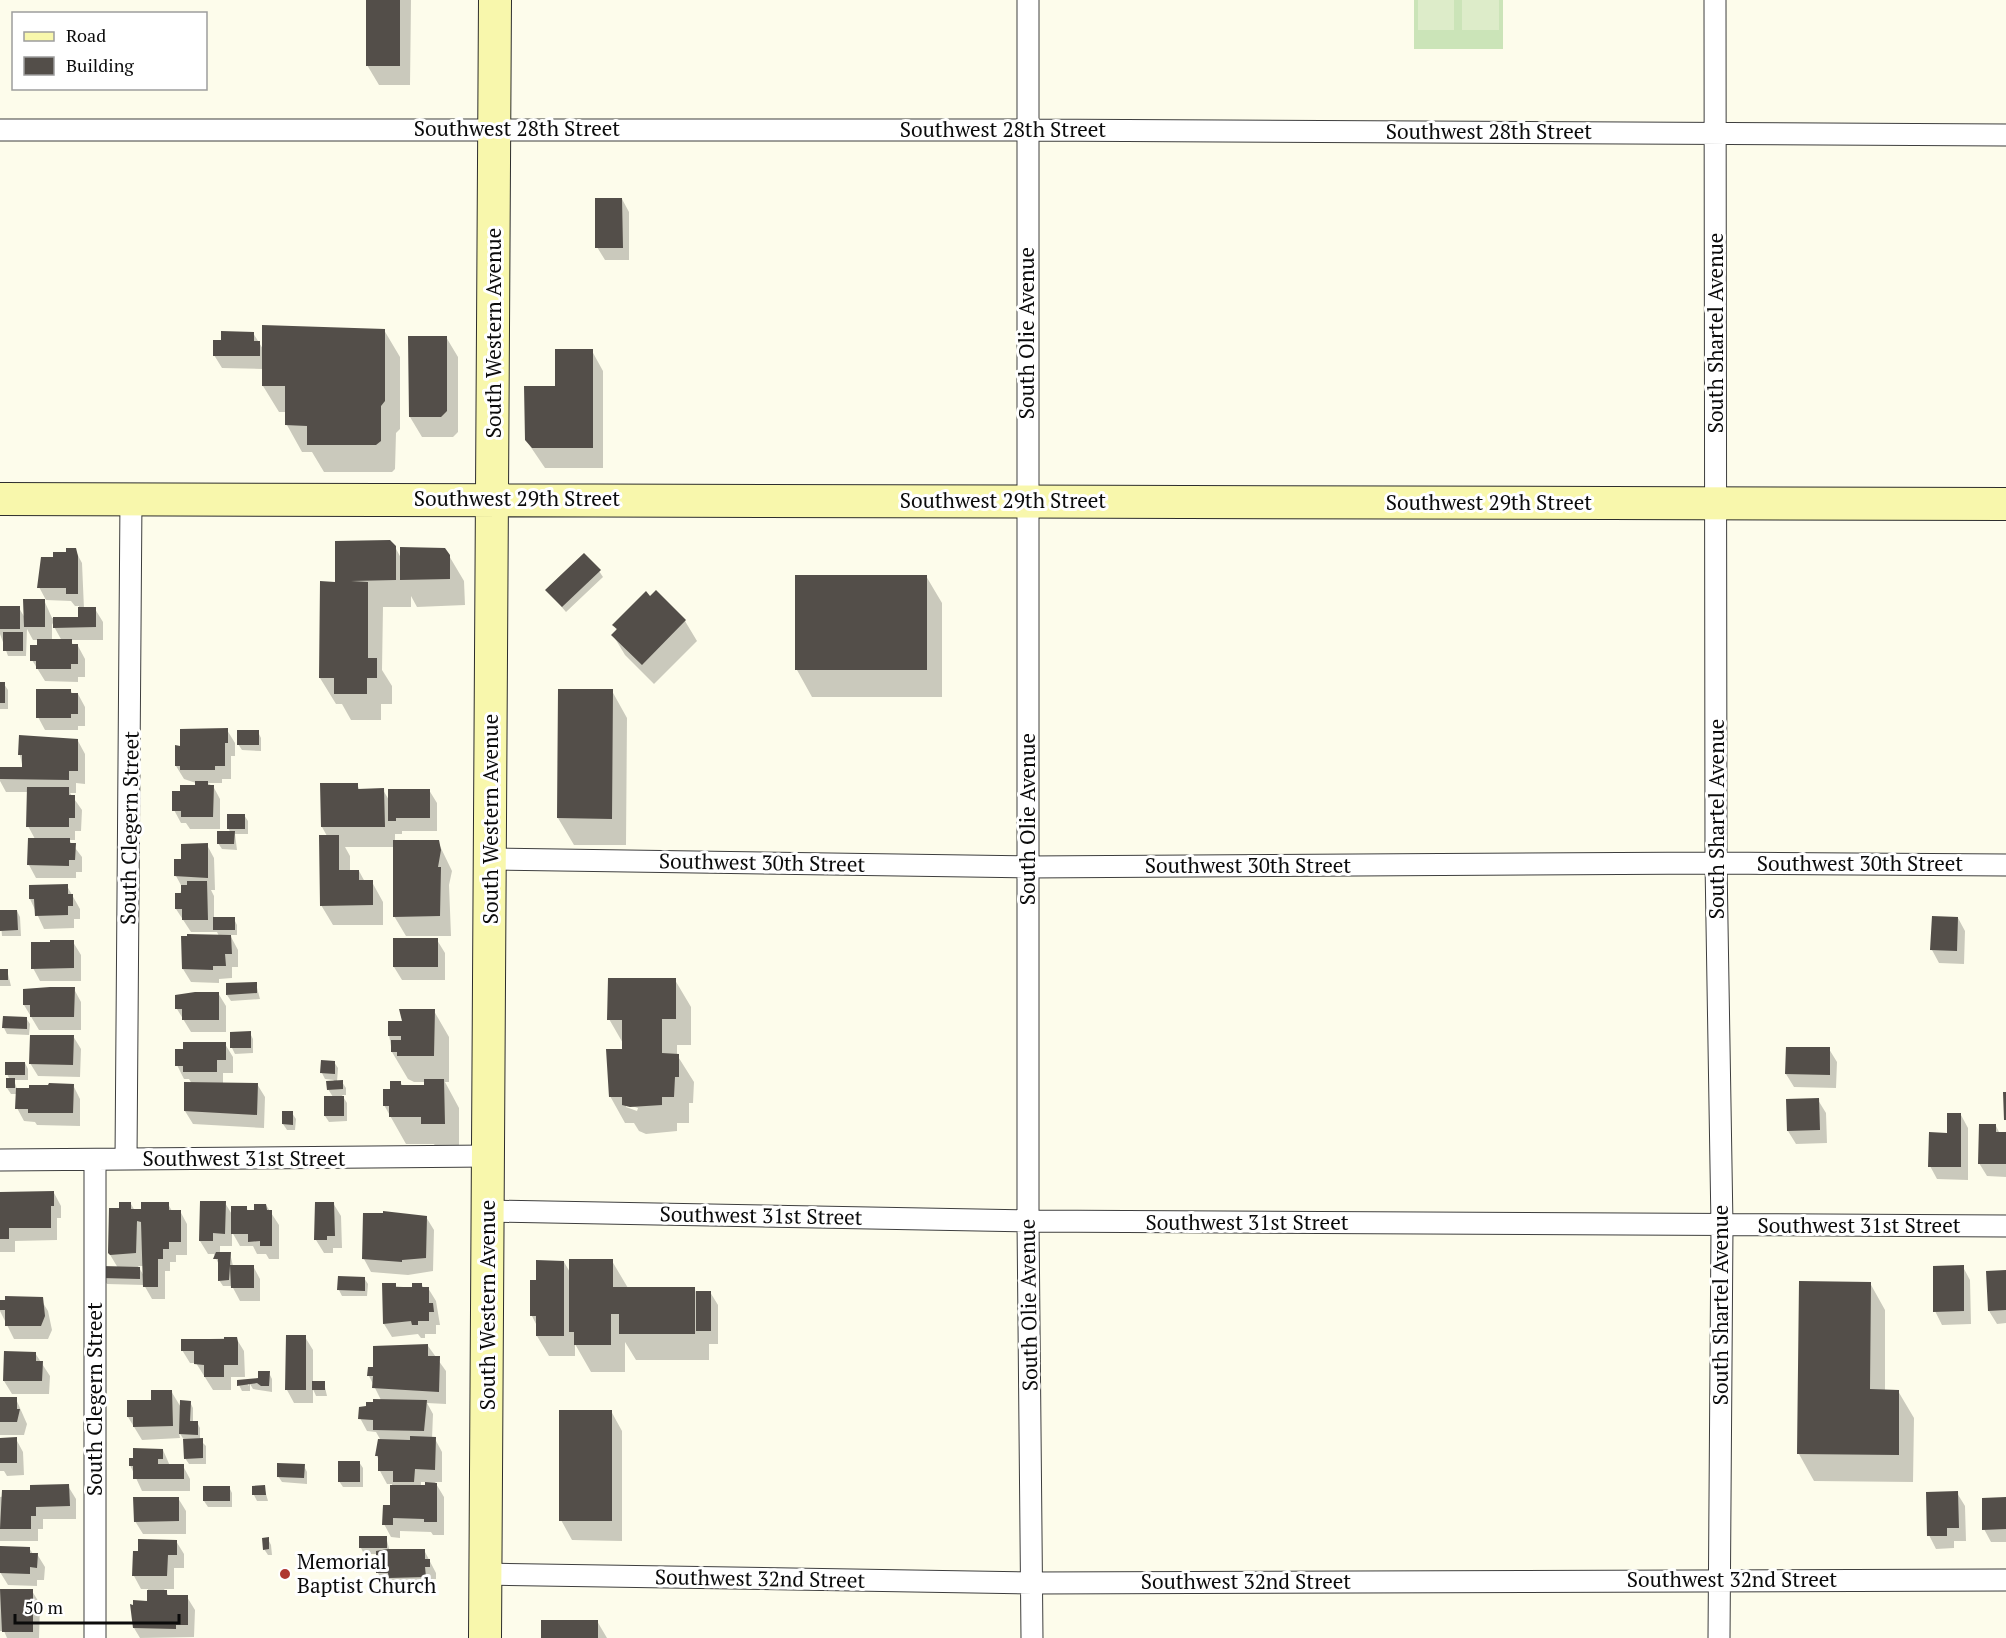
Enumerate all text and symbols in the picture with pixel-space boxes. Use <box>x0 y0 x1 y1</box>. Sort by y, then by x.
legend <box>12 12 207 90</box>
text: Road <box>66 23 106 47</box>
text: Building <box>66 53 134 77</box>
street label: Southwest 28th Street <box>414 114 620 142</box>
street label: Southwest 28th Street <box>900 115 1106 143</box>
street label: Southwest 28th Street <box>1386 117 1592 145</box>
street label: South Western Avenue <box>479 228 507 438</box>
street label: South Shartel Avenue <box>1701 233 1729 433</box>
street label: South Olie Avenue <box>1012 247 1040 419</box>
street label: Southwest 29th Street <box>414 484 620 512</box>
street label: Southwest 29th Street <box>900 486 1106 514</box>
street label: Southwest 29th Street <box>1386 488 1592 516</box>
street label: South Western Avenue <box>476 714 504 924</box>
street label: South Shartel Avenue <box>1702 719 1730 919</box>
street label: South Clegern Street <box>113 731 145 925</box>
street label: South Olie Avenue <box>1013 733 1041 905</box>
street label: Southwest 30th Street <box>659 846 866 878</box>
street label: Southwest 30th Street <box>1757 849 1963 877</box>
street label: Southwest 30th Street <box>1145 851 1351 879</box>
street label: Southwest 31st Street <box>142 1144 346 1172</box>
street label: Southwest 31st Street <box>659 1199 863 1231</box>
street label: South Western Avenue <box>473 1200 501 1410</box>
street label: South Shartel Avenue <box>1706 1205 1734 1405</box>
street label: Southwest 31st Street <box>1145 1208 1349 1236</box>
street label: Southwest 31st Street <box>1757 1211 1961 1239</box>
street label: South Olie Avenue <box>1012 1219 1044 1391</box>
street label: South Clegern Street <box>80 1302 108 1496</box>
place label: Memorial Baptist Church <box>297 1547 436 1599</box>
street label: Southwest 32nd Street <box>655 1562 866 1594</box>
street label: Southwest 32nd Street <box>1627 1565 1837 1593</box>
marker: Memorial Baptist Church <box>278 1567 292 1581</box>
street label: Southwest 32nd Street <box>1141 1567 1351 1595</box>
scale bar <box>15 1587 178 1625</box>
text: 50 m <box>24 1595 64 1619</box>

